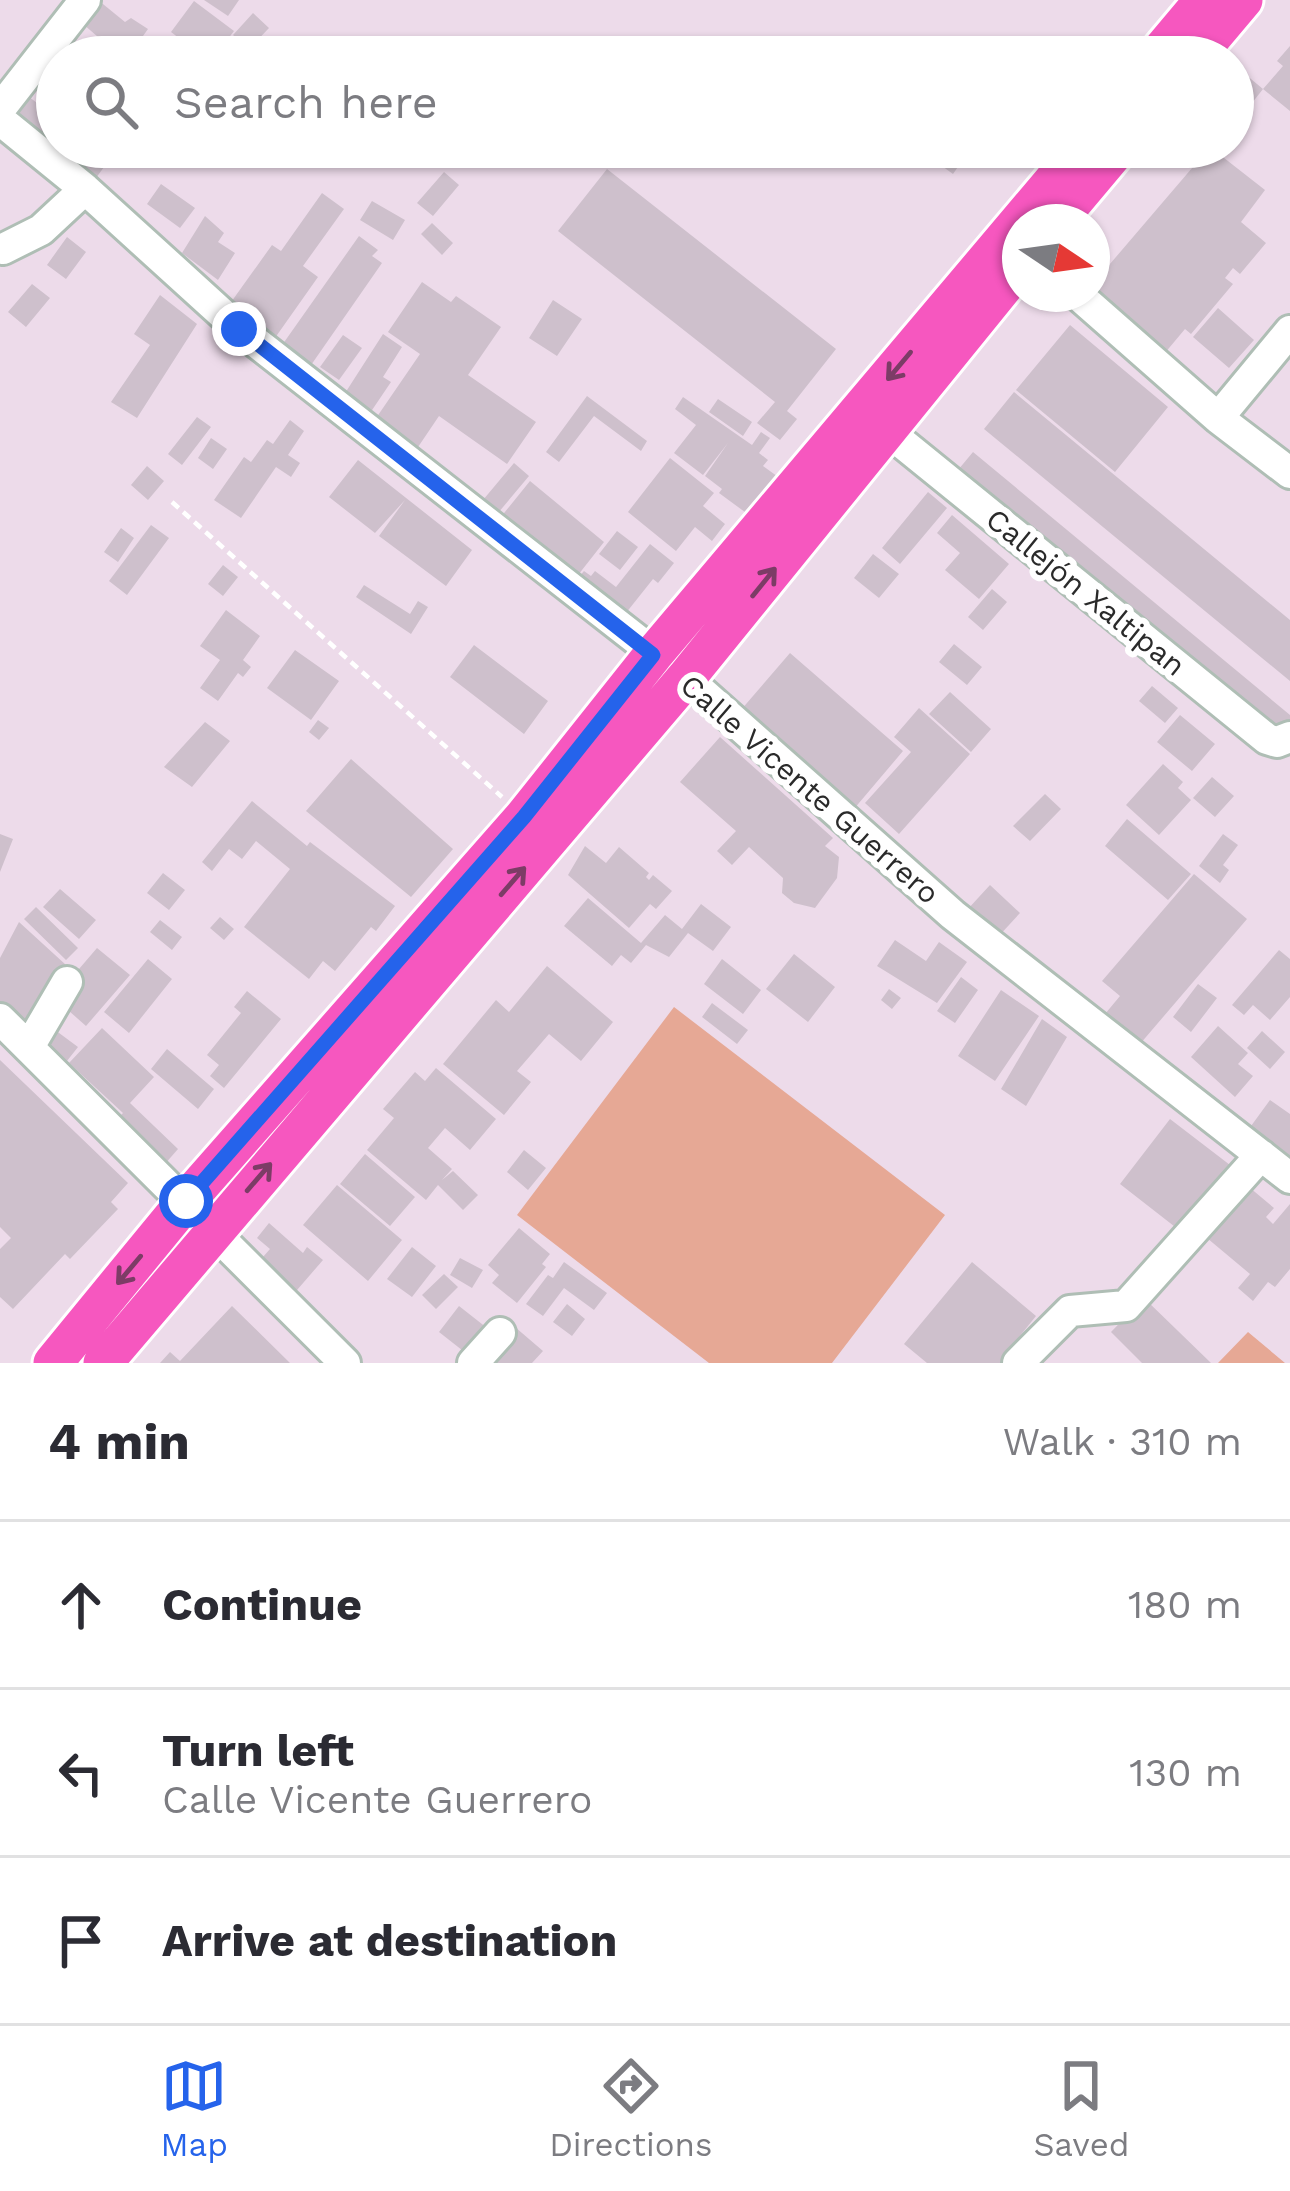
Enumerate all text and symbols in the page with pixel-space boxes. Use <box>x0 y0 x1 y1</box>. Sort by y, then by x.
search box <box>36 36 1254 168</box>
icon: search <box>78 69 144 135</box>
text: Search here <box>174 76 438 129</box>
north arrow <box>1002 204 1110 312</box>
route end <box>212 302 266 356</box>
one-way arrow <box>886 350 914 381</box>
street label: Callejón Xaltipan <box>979 501 1193 683</box>
one-way arrow <box>749 567 777 598</box>
street label: Calle Vicente Guerrero <box>674 667 946 911</box>
one-way arrow <box>498 866 526 897</box>
one-way arrow <box>245 1162 273 1193</box>
route start <box>159 1174 213 1228</box>
one-way arrow <box>116 1254 144 1285</box>
text: 4 min <box>48 1412 190 1471</box>
text: Walk · 310 m <box>1003 1419 1242 1464</box>
icon: ahead <box>48 1572 114 1638</box>
text: Continue <box>162 1578 362 1631</box>
text: 180 m <box>1128 1582 1242 1627</box>
text: Turn left <box>162 1724 354 1777</box>
icon: left <box>48 1740 114 1806</box>
text: 130 m <box>1129 1750 1242 1795</box>
text: Calle Vicente Guerrero <box>162 1777 592 1822</box>
icon: arrive <box>48 1908 114 1974</box>
text: Arrive at destination <box>162 1914 617 1967</box>
tab: Map <box>161 2053 228 2164</box>
tab: Directions <box>549 2053 712 2164</box>
tab: Saved <box>1034 2053 1129 2164</box>

